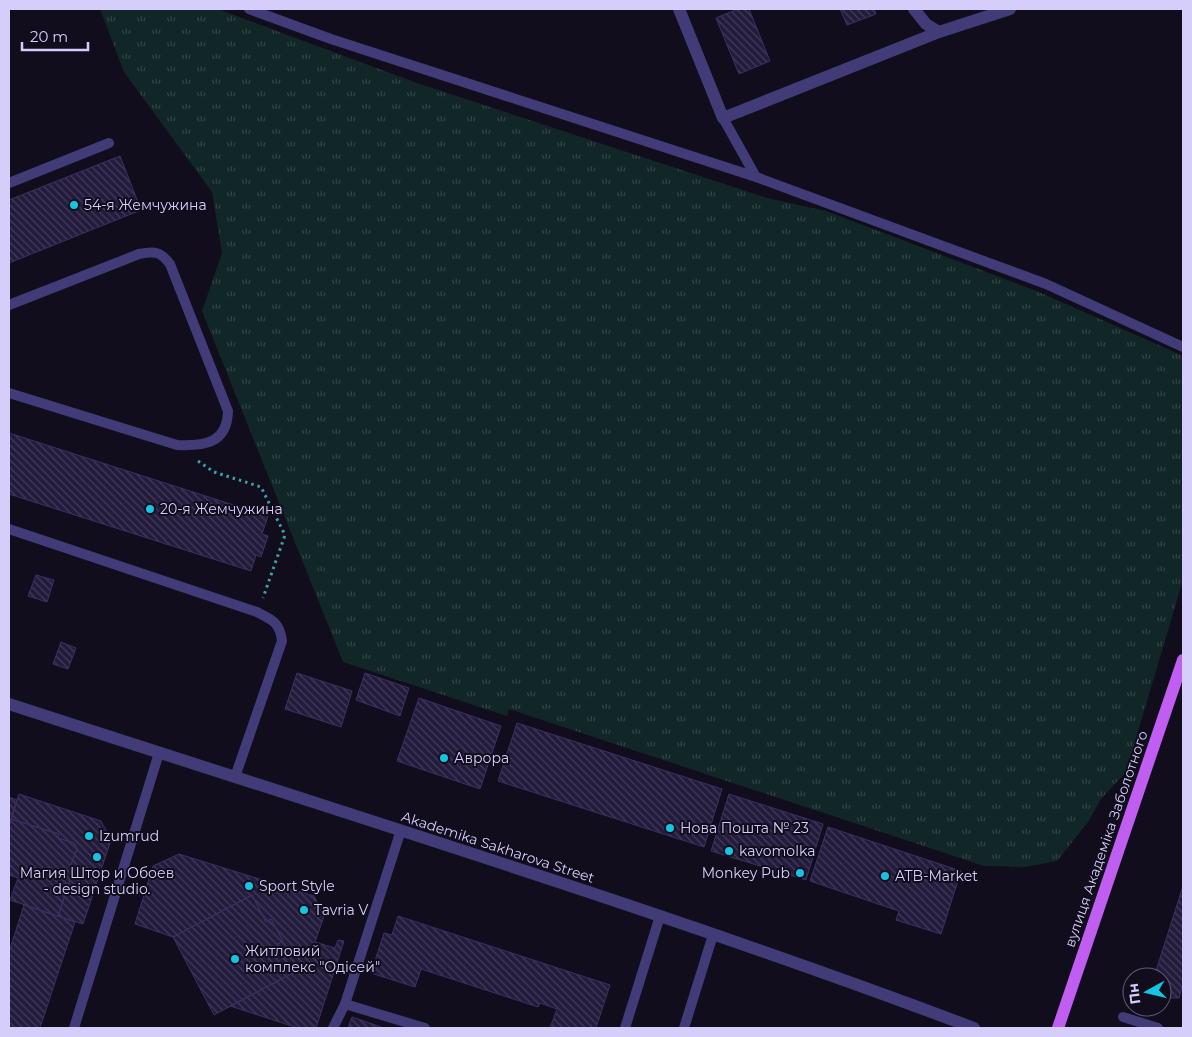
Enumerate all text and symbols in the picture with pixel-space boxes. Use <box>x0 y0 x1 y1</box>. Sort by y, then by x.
scale bar <box>22 20 89 52</box>
text: 20 m <box>30 27 68 46</box>
place label: 54-я Жемчужина <box>84 196 207 214</box>
marker: 54-я Жемчужина <box>68 199 80 211</box>
place label: 20-я Жемчужина <box>160 500 283 518</box>
marker: 20-я Жемчужина <box>144 503 156 515</box>
street label: вулиця Академіка Заболотного <box>1060 728 1152 950</box>
place label: Аврора <box>454 749 509 767</box>
marker: Аврора <box>438 752 450 764</box>
street label: Akademika Sakharova Street <box>399 807 597 887</box>
place label: Нова Пошта № 23 <box>680 819 809 837</box>
marker: Нова Пошта № 23 <box>664 822 676 834</box>
place label: Izumrud <box>99 827 159 845</box>
marker: Izumrud <box>83 830 95 842</box>
place label: kavomolka <box>739 842 815 860</box>
marker: kavomolka <box>723 845 735 857</box>
marker: Магия Штор и Обоев - design studio. <box>91 851 103 863</box>
place label: Магия Штор и Обоев - design studio. <box>20 864 174 898</box>
place label: Monkey Pub <box>702 864 790 882</box>
marker: Monkey Pub <box>794 867 806 879</box>
place label: ATB-Market <box>895 867 978 885</box>
marker: ATB-Market <box>879 870 891 882</box>
place label: Sport Style <box>259 877 335 895</box>
marker: Sport Style <box>243 880 255 892</box>
place label: Tavria V <box>314 901 369 919</box>
marker: Tavria V <box>298 904 310 916</box>
place label: Житловий комплекс "Одісей" <box>245 942 380 976</box>
marker: Житловий комплекс "Одісей" <box>229 953 241 965</box>
north arrow <box>1122 967 1172 1017</box>
text: Пн <box>1124 982 1145 1006</box>

